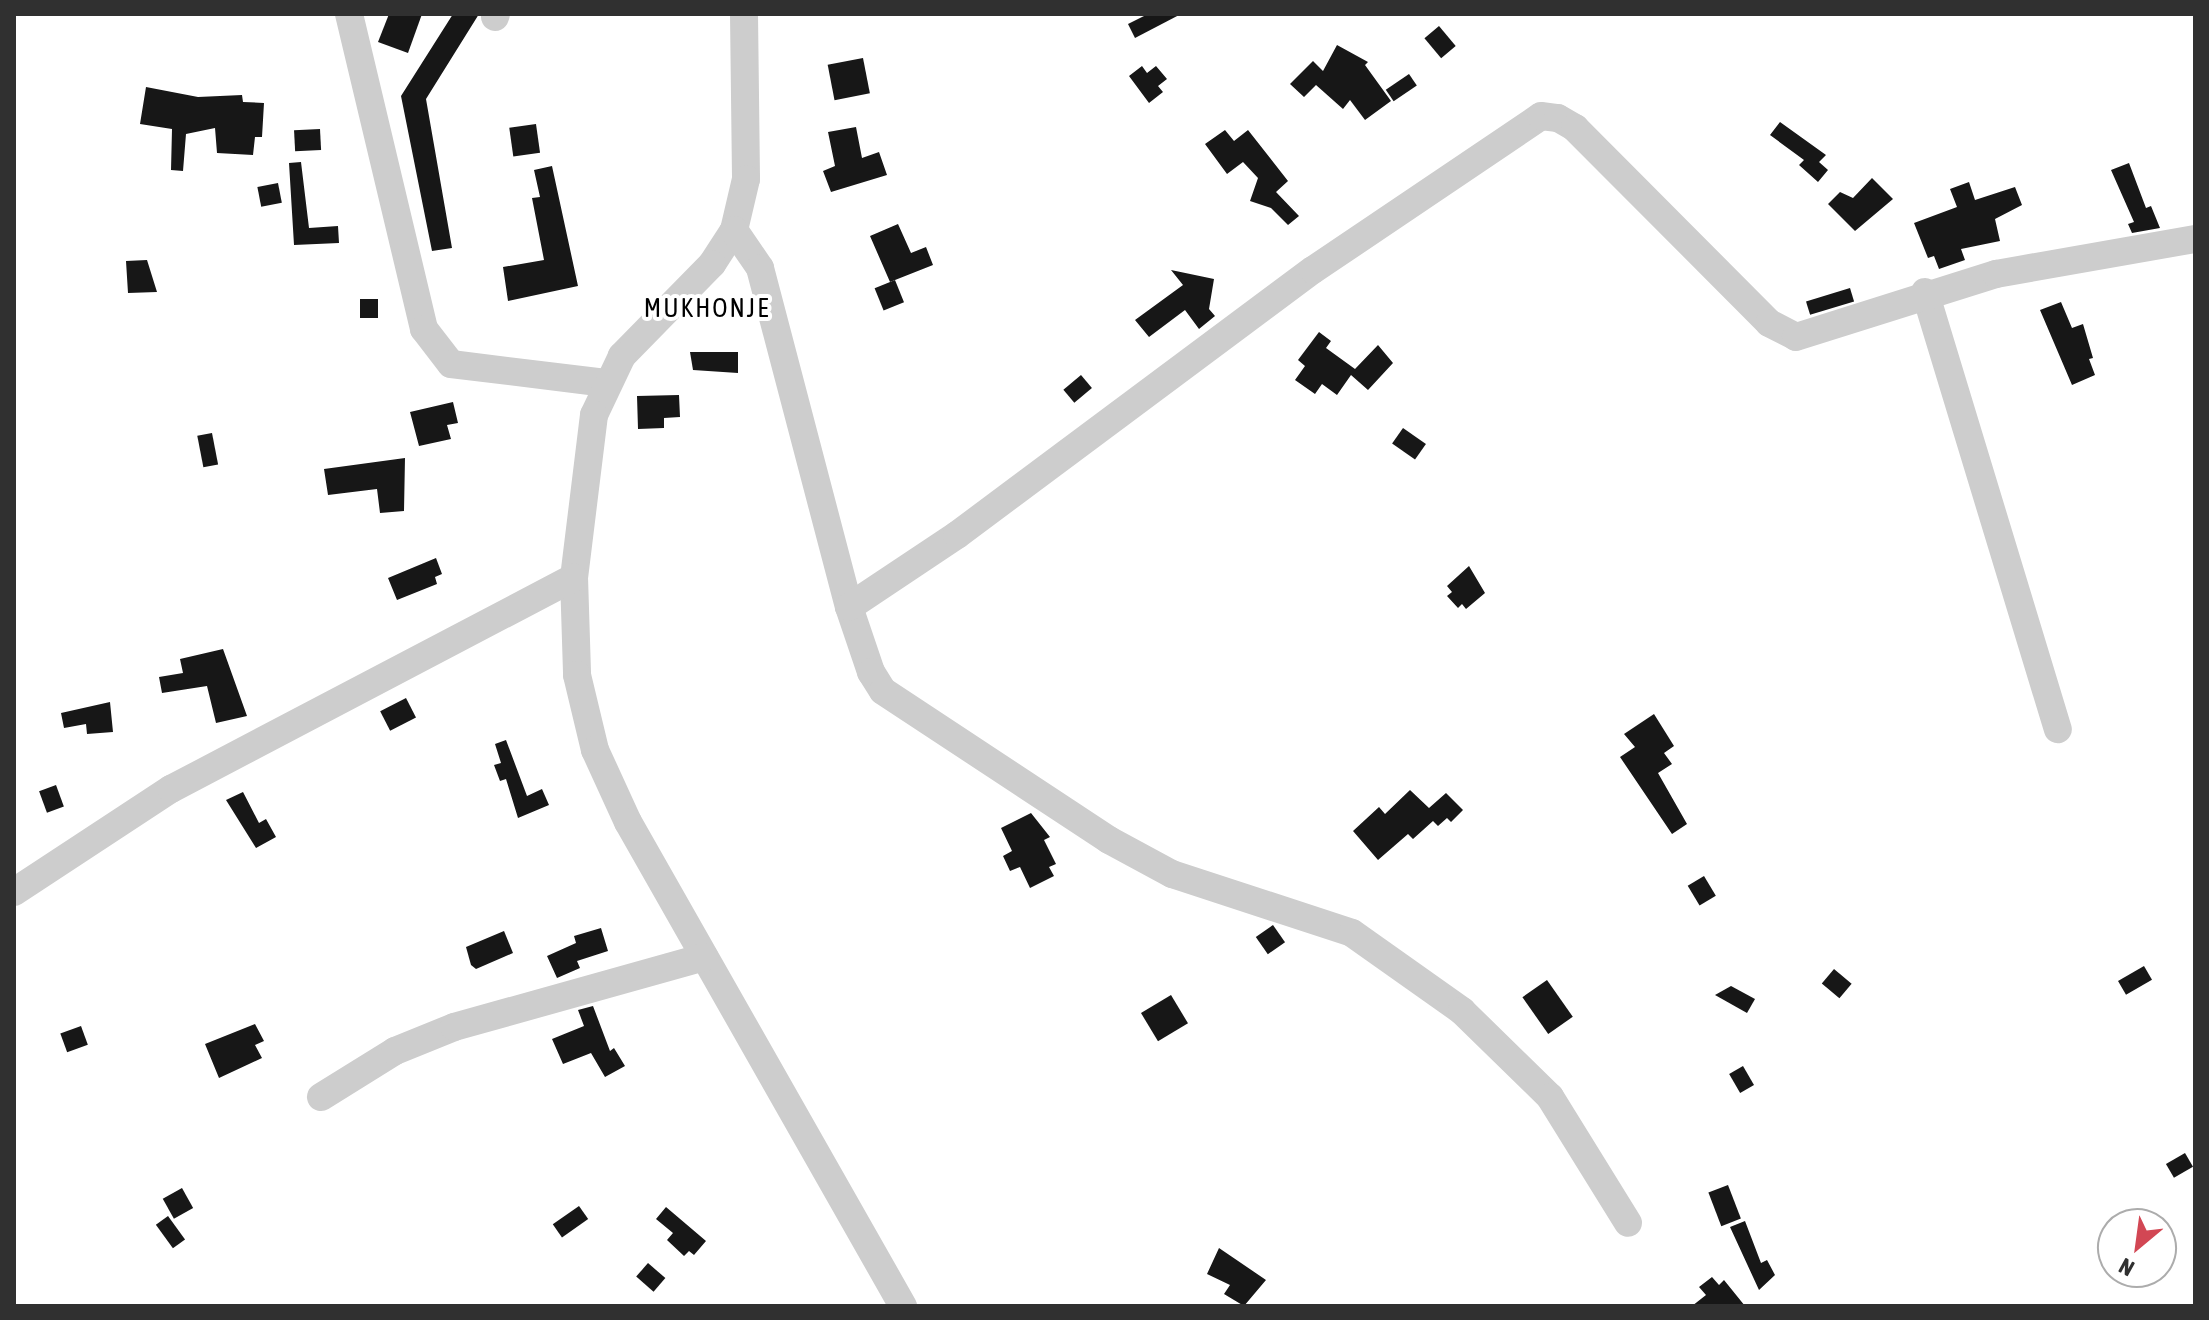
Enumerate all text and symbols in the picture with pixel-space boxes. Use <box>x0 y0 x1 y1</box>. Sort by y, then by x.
district label: MUKHONJE <box>644 293 770 325</box>
north arrow <box>2097 1208 2177 1288</box>
text: N <box>2114 1253 2138 1282</box>

